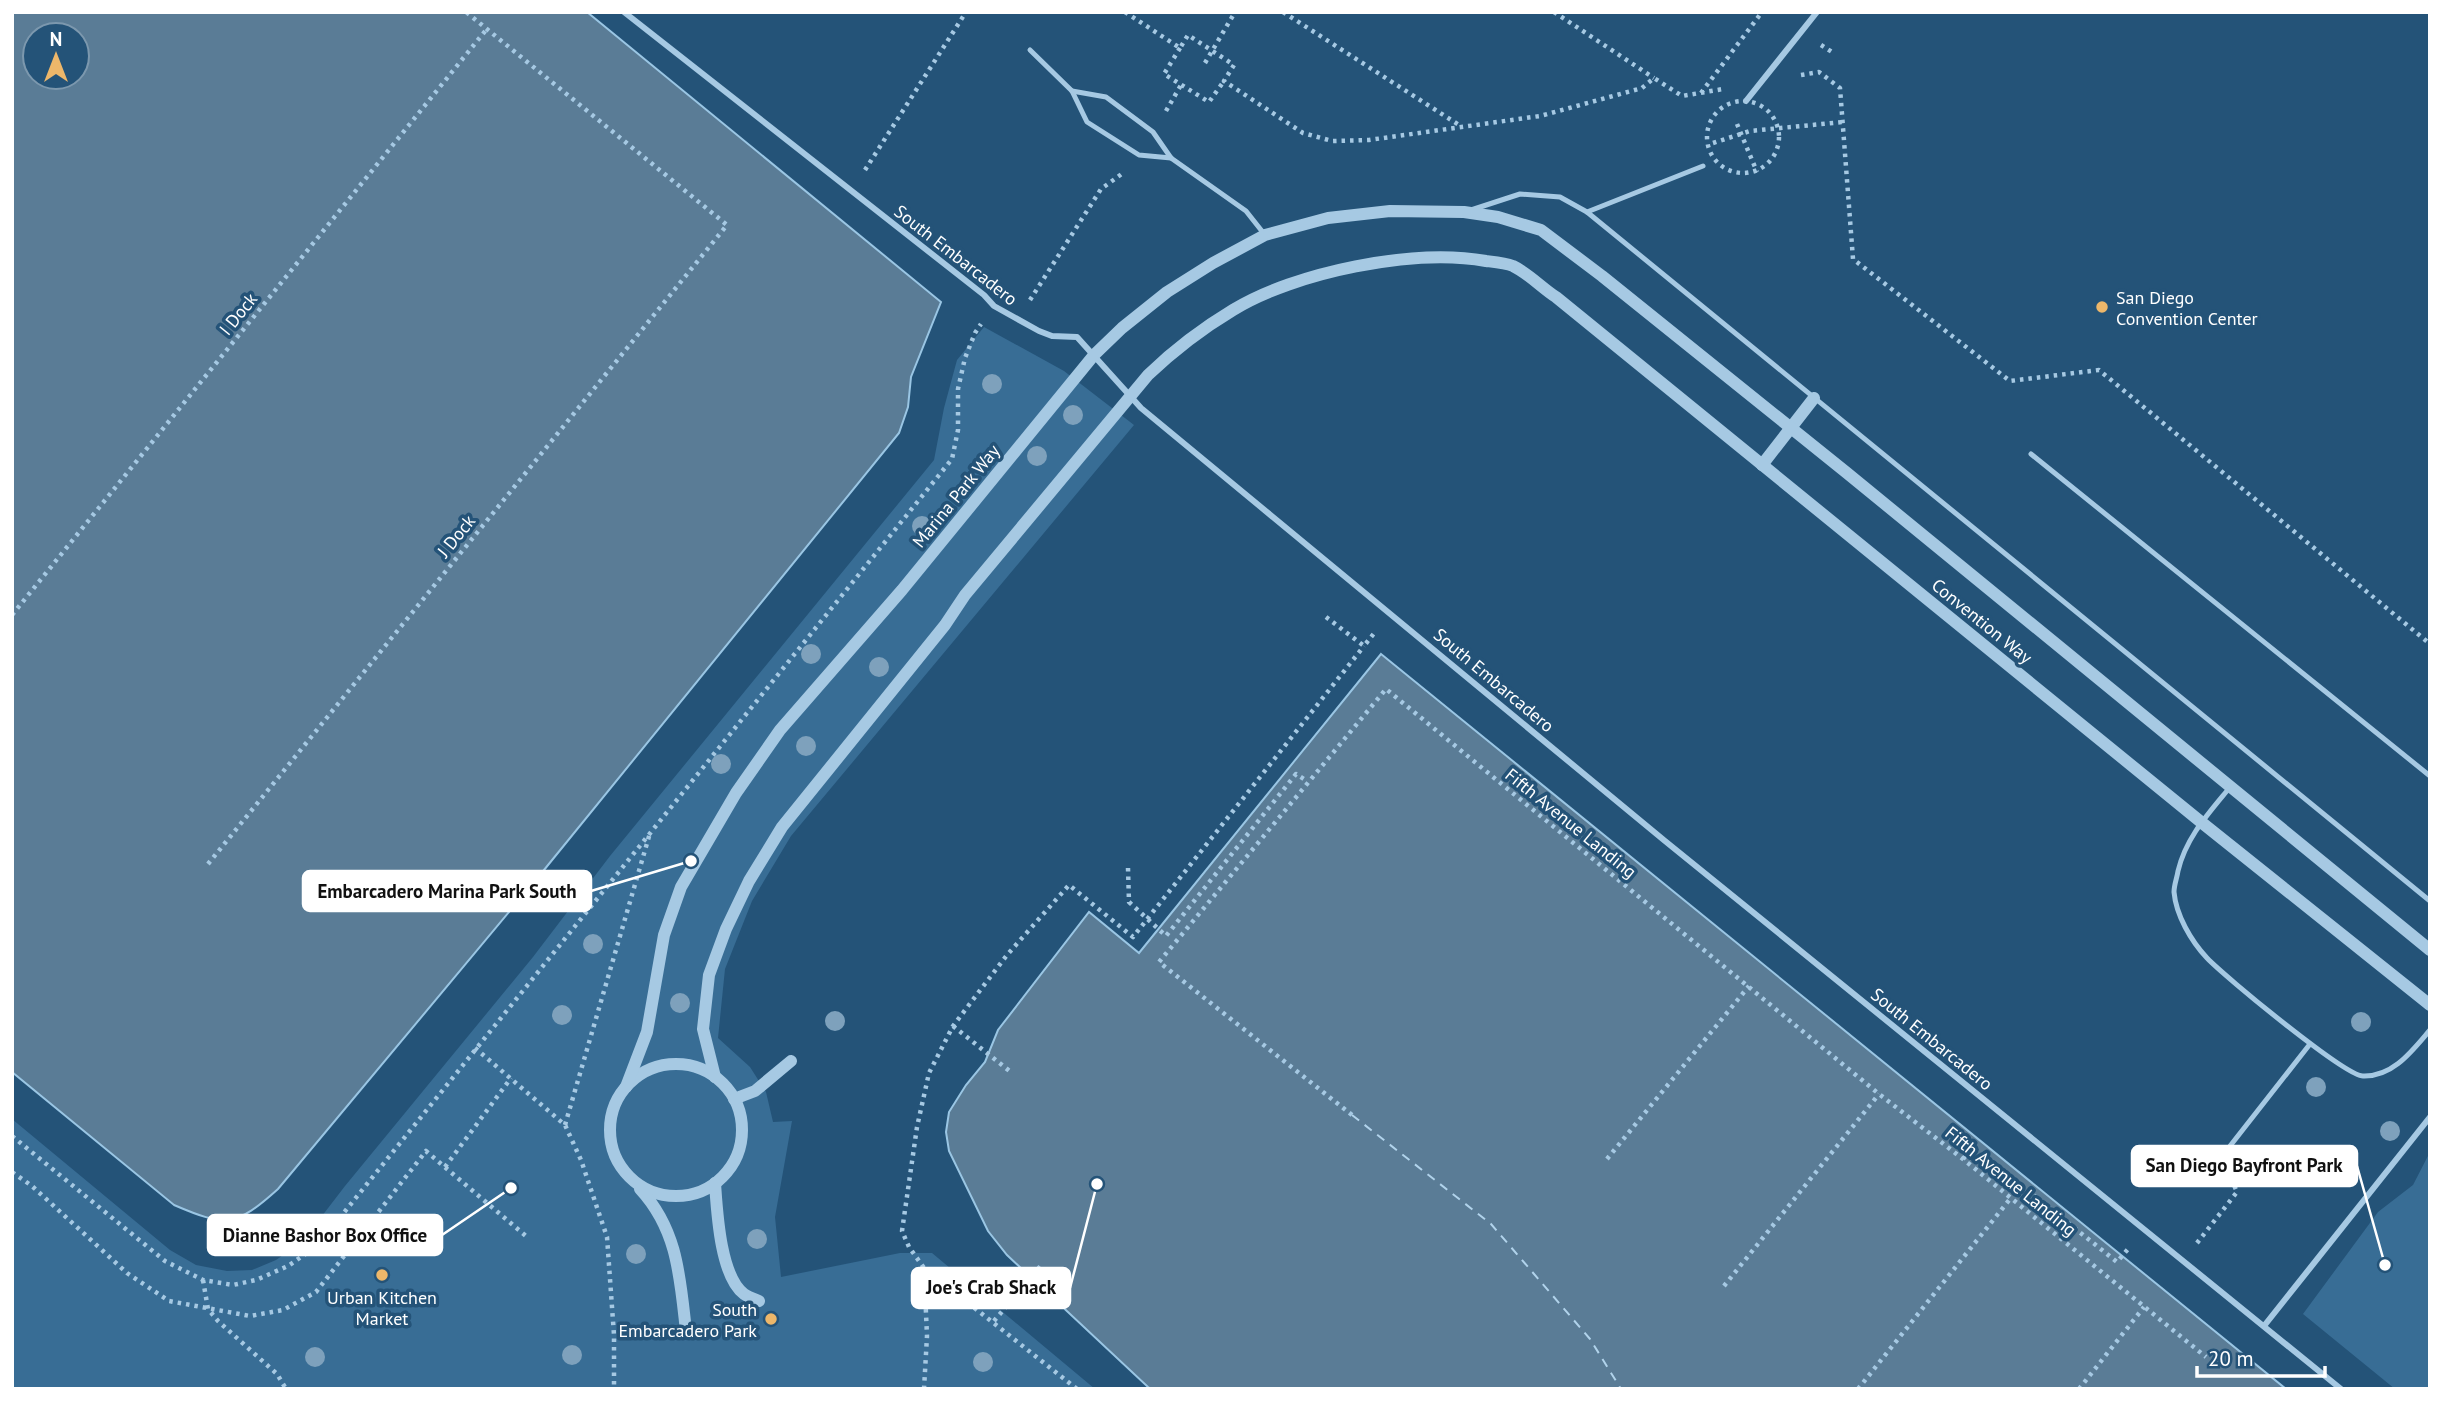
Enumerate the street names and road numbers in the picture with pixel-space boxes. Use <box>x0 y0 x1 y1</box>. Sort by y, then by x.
street label: South Embarcadero <box>890 200 1022 310</box>
street label: I Dock <box>214 288 262 340</box>
street label: Marina Park Way <box>907 439 1005 552</box>
street label: J Dock <box>431 510 480 563</box>
street label: Convention Way <box>1927 573 2037 669</box>
street label: South Embarcadero <box>1429 623 1559 737</box>
street label: Fifth Avenue Landing <box>1501 763 1641 883</box>
street label: South Embarcadero <box>1866 983 1998 1095</box>
street label: Fifth Avenue Landing <box>1941 1121 2081 1241</box>

